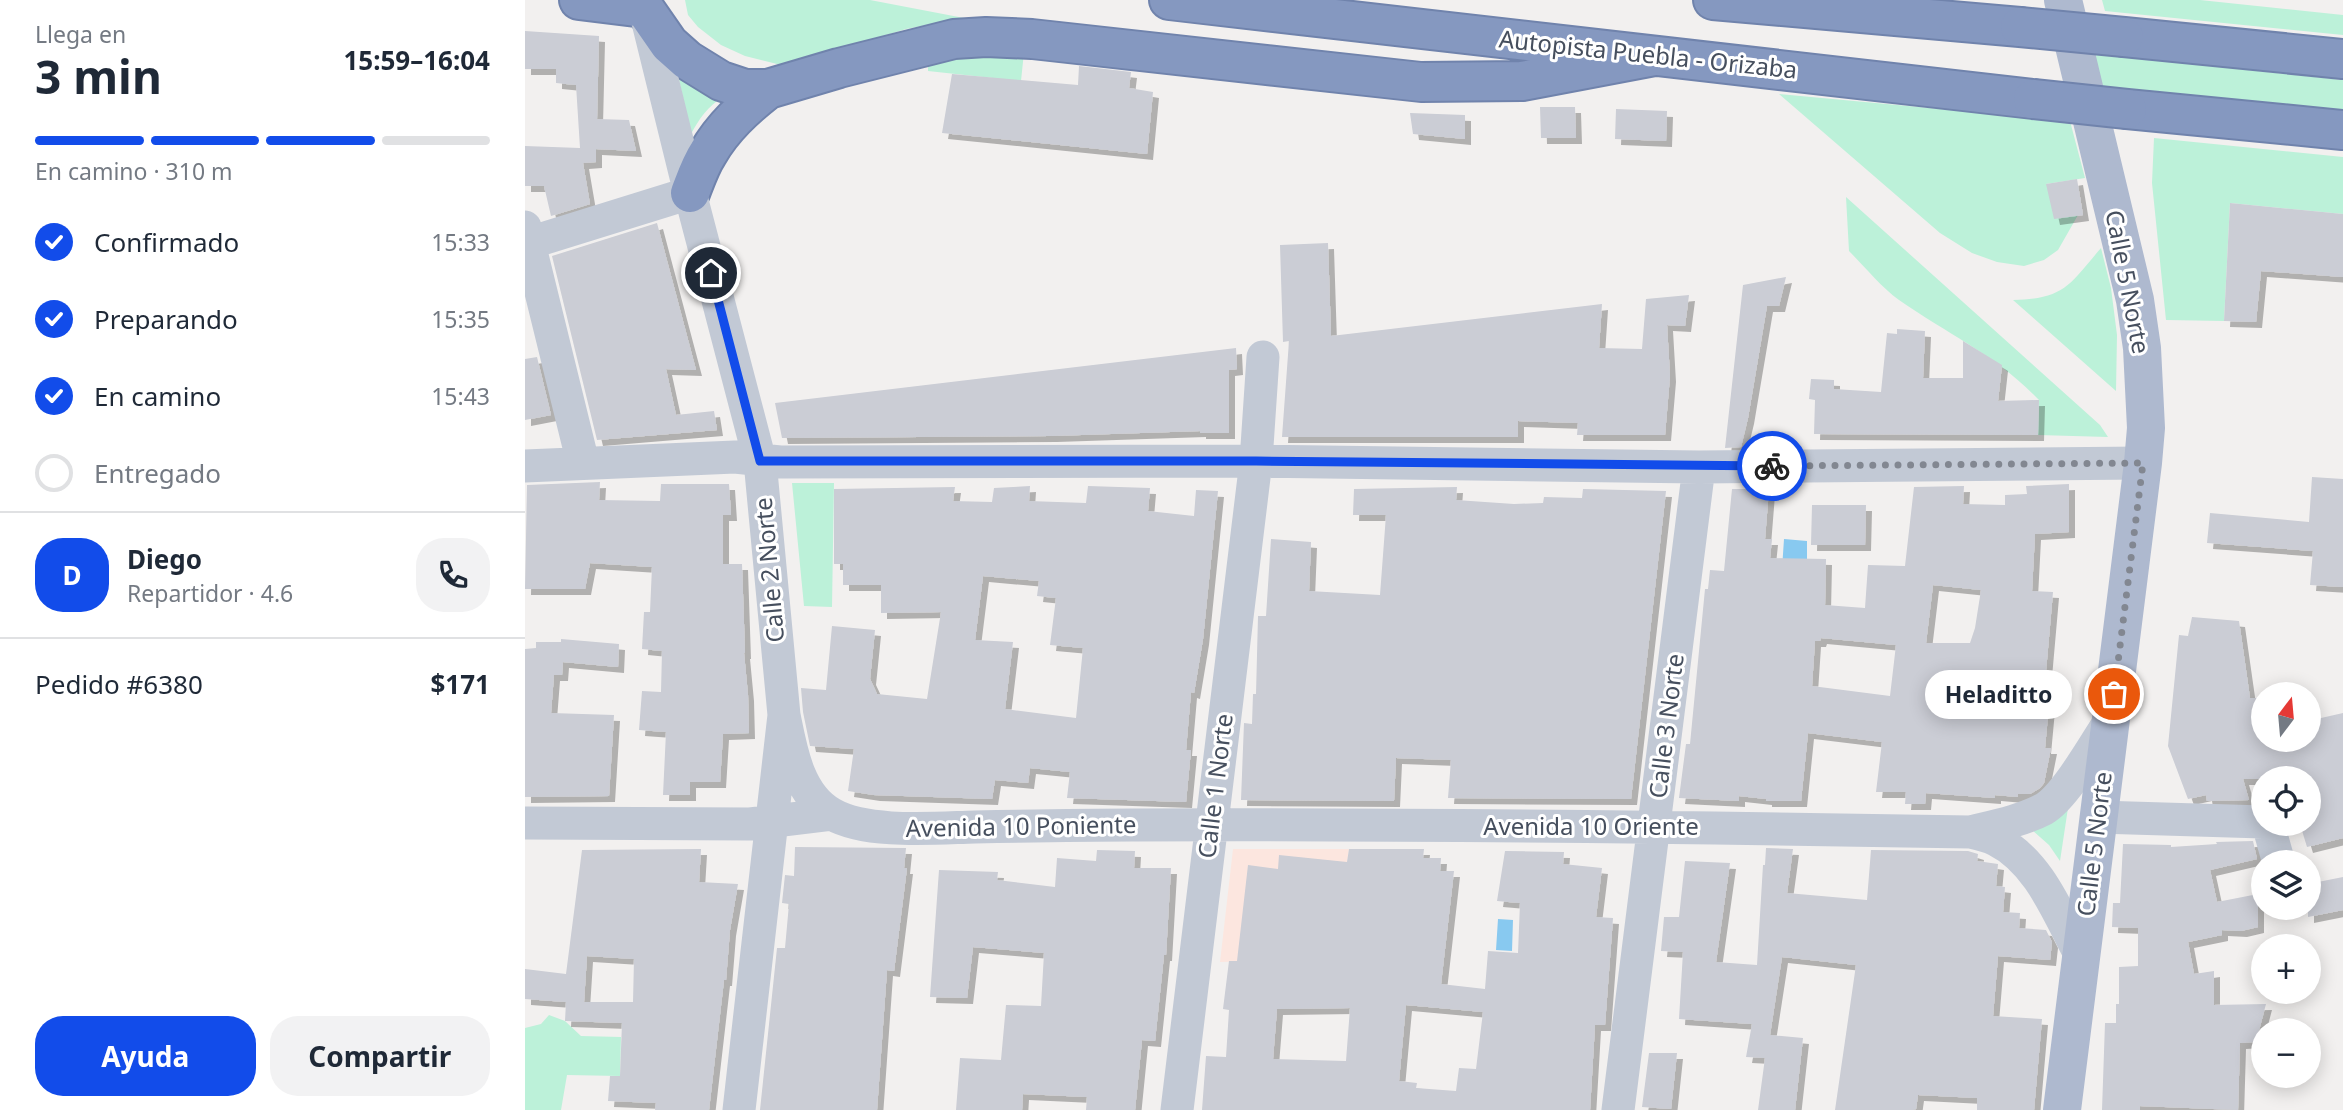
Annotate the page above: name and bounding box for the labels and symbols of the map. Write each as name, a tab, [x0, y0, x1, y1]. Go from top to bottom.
street label: Autopista Puebla - Orizaba	[1498, 21, 1799, 86]
street label: Calle 5 Norte	[2098, 207, 2159, 356]
pin	[681, 243, 741, 303]
courier	[1737, 431, 1807, 501]
street label: Calle 2 Norte	[746, 496, 791, 644]
street label: Calle 3 Norte	[1640, 652, 1691, 800]
pin	[2084, 664, 2144, 724]
callout: Heladitto	[1925, 670, 2072, 718]
north arrow	[2251, 682, 2321, 752]
street label: Calle 1 Norte	[1189, 712, 1240, 860]
street label: Calle 5 Norte	[2068, 770, 2119, 918]
street label: Avenida 10 Poniente	[905, 807, 1137, 844]
street label: Avenida 10 Oriente	[1483, 809, 1699, 842]

